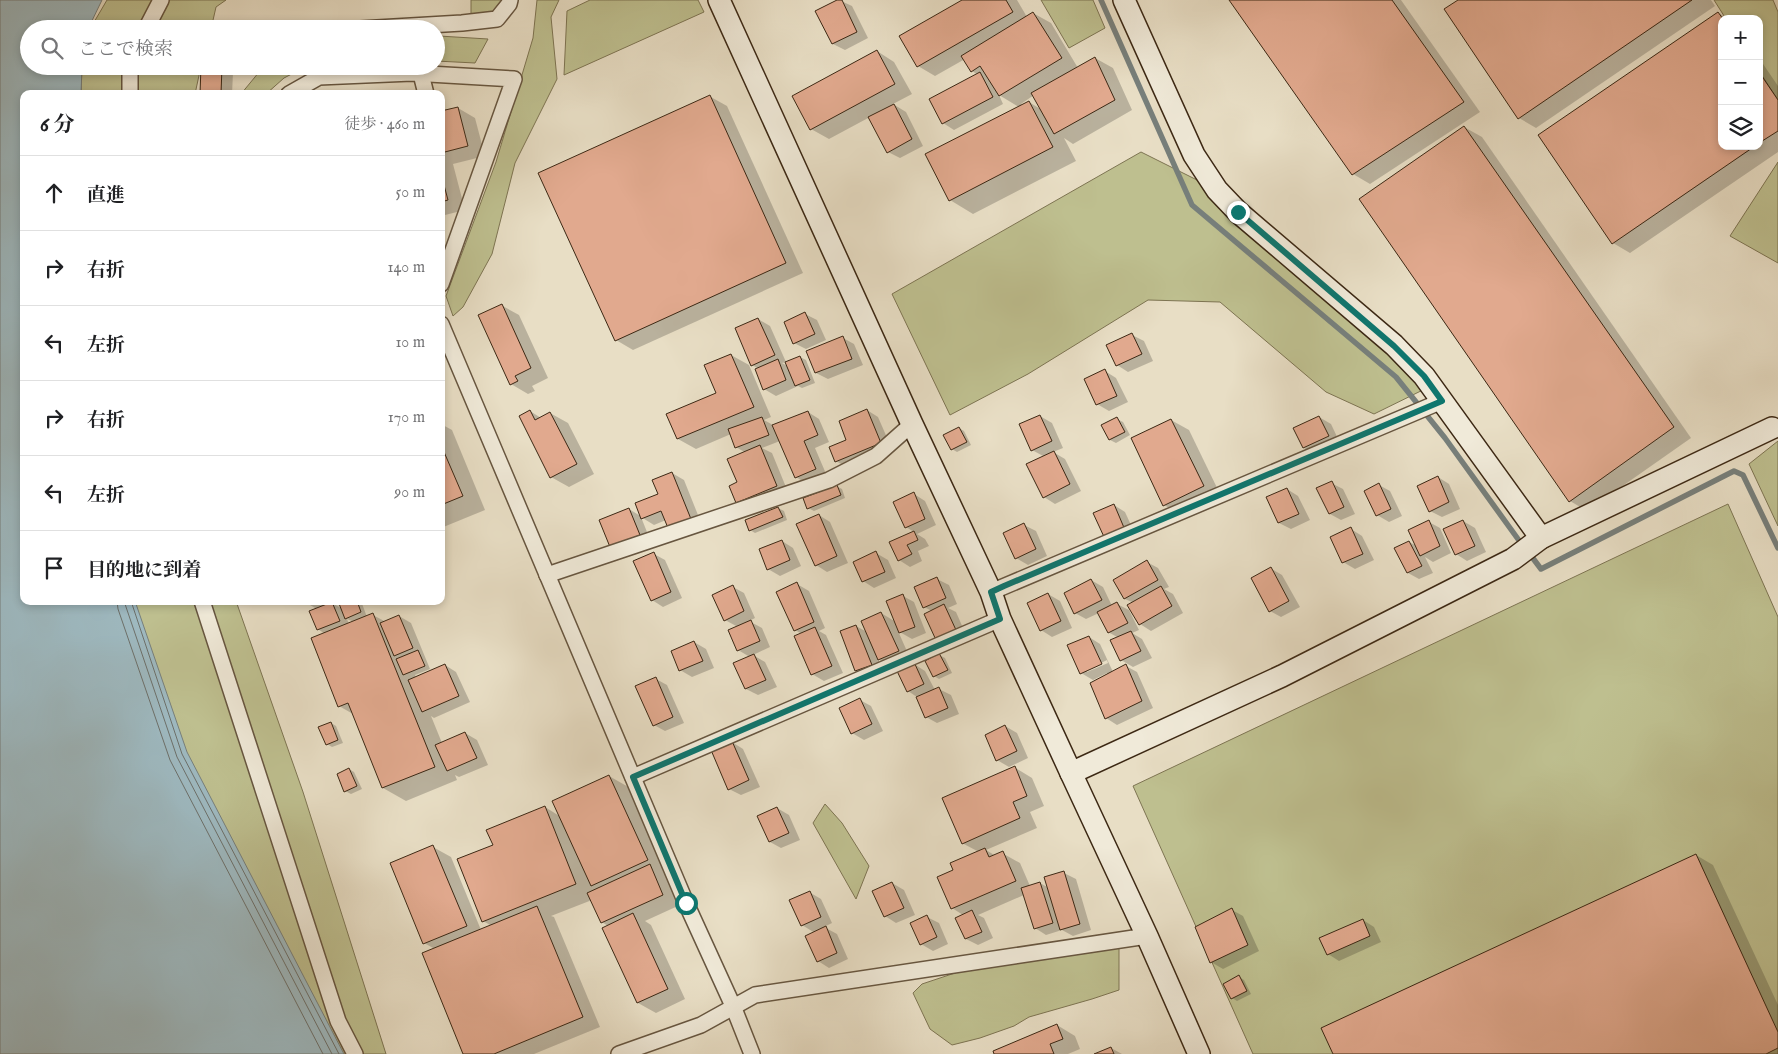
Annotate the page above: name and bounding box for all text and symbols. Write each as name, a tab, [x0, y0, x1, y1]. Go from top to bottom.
map controls	[1718, 15, 1763, 150]
button: +	[1718, 15, 1763, 60]
search box	[20, 20, 445, 75]
icon: search	[38, 34, 66, 62]
text: ここで検索	[78, 38, 173, 62]
button: −	[1718, 60, 1763, 105]
button: layers	[1718, 105, 1763, 150]
text: 6 分	[40, 112, 74, 139]
text: 徒歩 · 460 m	[344, 115, 425, 135]
icon: ahead	[40, 179, 68, 207]
text: 50 m	[396, 183, 425, 203]
text: 直進	[87, 184, 125, 208]
route end	[1227, 201, 1250, 224]
icon: right	[40, 254, 68, 282]
text: 140 m	[387, 258, 425, 278]
text: 右折	[87, 259, 125, 283]
icon: left	[40, 329, 68, 357]
text: 10 m	[395, 333, 425, 353]
text: 左折	[87, 334, 125, 358]
icon: right	[40, 404, 68, 432]
text: 170 m	[388, 408, 425, 428]
text: 右折	[87, 409, 125, 433]
icon: left	[40, 479, 68, 507]
text: 90 m	[394, 483, 425, 503]
text: 左折	[87, 484, 125, 508]
icon: arrive	[40, 554, 68, 582]
text: 目的地に到着	[87, 559, 201, 583]
route start	[675, 892, 698, 915]

